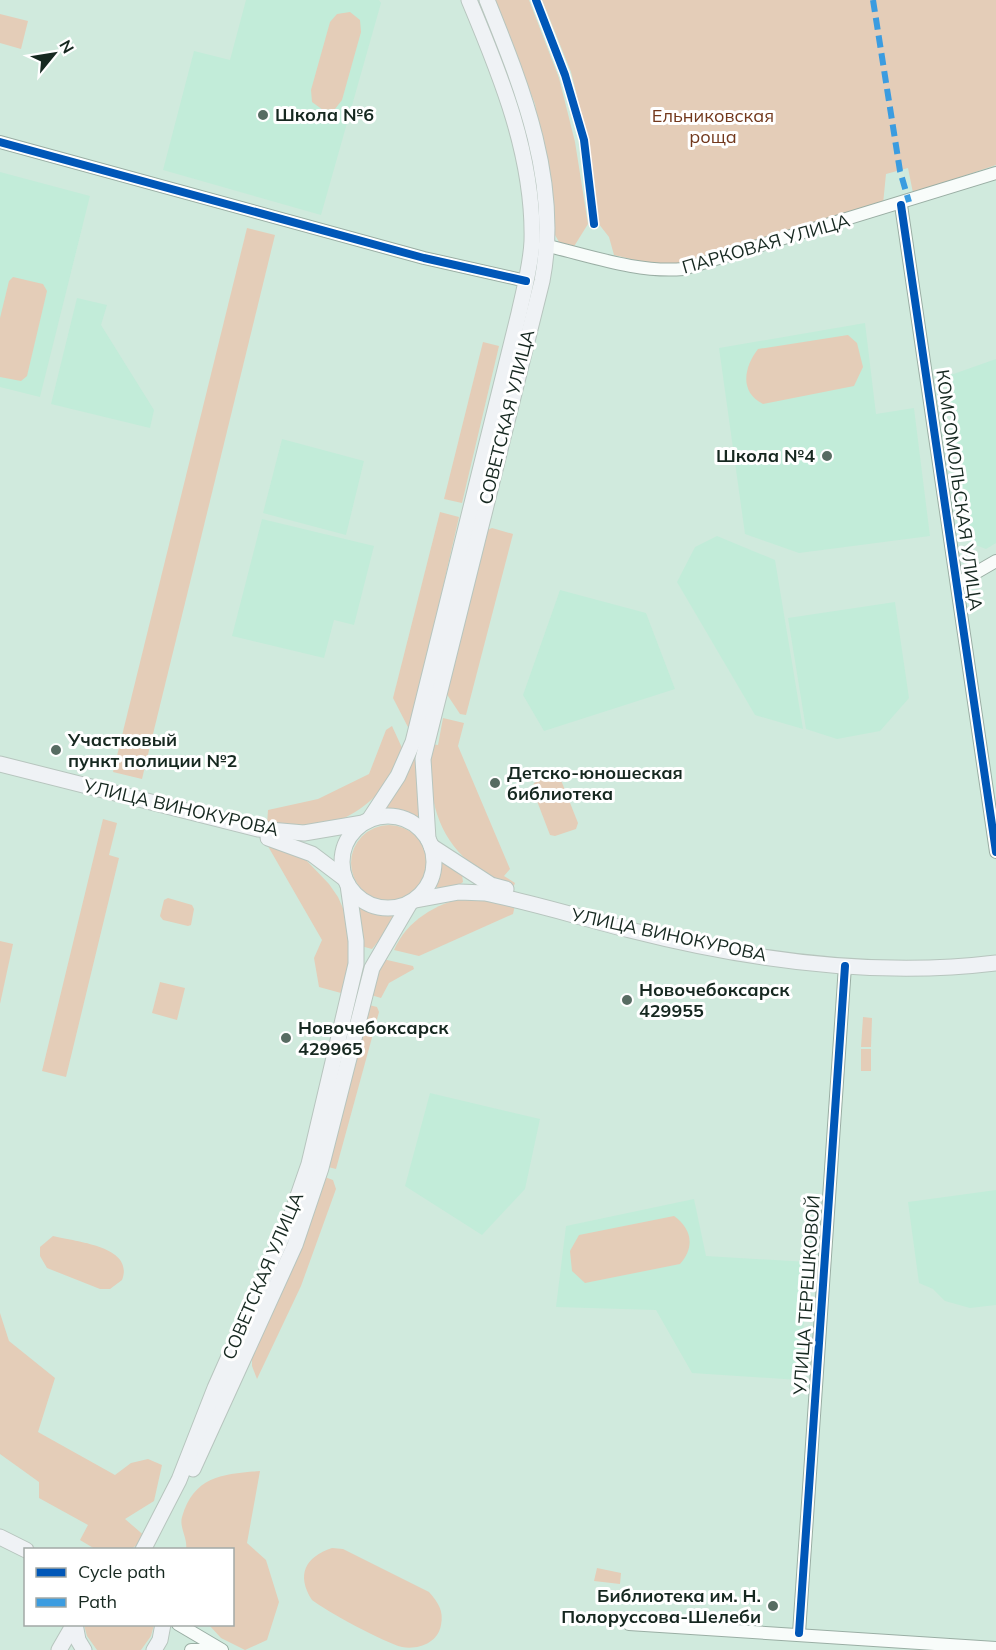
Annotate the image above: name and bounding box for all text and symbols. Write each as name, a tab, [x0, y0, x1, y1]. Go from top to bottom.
north arrow	[24, 24, 84, 84]
text: N	[55, 36, 79, 57]
place label: Школа №6	[275, 103, 374, 126]
park label: Ельниковская роща	[652, 104, 774, 148]
marker: Школа №6	[256, 108, 270, 122]
street label: ПАРКОВАЯ УЛИЦА	[679, 209, 852, 278]
street label: СОВЕТСКАЯ УЛИЦА	[474, 327, 539, 507]
street label: КОМСОМОЛЬСКАЯ УЛИЦА	[931, 368, 988, 612]
place label: Школа №4	[716, 444, 815, 467]
marker: Школа №4	[820, 449, 834, 463]
place label: Участковый пункт полиции №2	[67, 728, 237, 772]
marker: Участковый пункт полиции №2	[49, 743, 63, 757]
place label: Детско-юношеская библиотека	[507, 761, 683, 805]
street label: УЛИЦА ВИНОКУРОВА	[80, 774, 281, 841]
marker: Детско-юношеская библиотека	[488, 776, 502, 790]
street label: УЛИЦА ВИНОКУРОВА	[568, 902, 769, 966]
place label: Новочебоксарск 429955	[639, 978, 790, 1022]
marker: Новочебоксарск 429955	[620, 993, 634, 1007]
place label: Новочебоксарск 429965	[298, 1016, 449, 1060]
marker: Новочебоксарск 429965	[279, 1031, 293, 1045]
street label: СОВЕТСКАЯ УЛИЦА	[217, 1189, 308, 1363]
street label: УЛИЦА ТЕРЕШКОВОЙ	[788, 1194, 825, 1396]
legend	[24, 1548, 234, 1626]
text: Cycle path	[78, 1560, 165, 1583]
place label: Библиотека им. Н. Полоруссова-Шелеби	[561, 1584, 761, 1628]
text: Path	[78, 1590, 117, 1613]
marker: Библиотека им. Н. Полоруссова-Шелеби	[766, 1599, 780, 1613]

